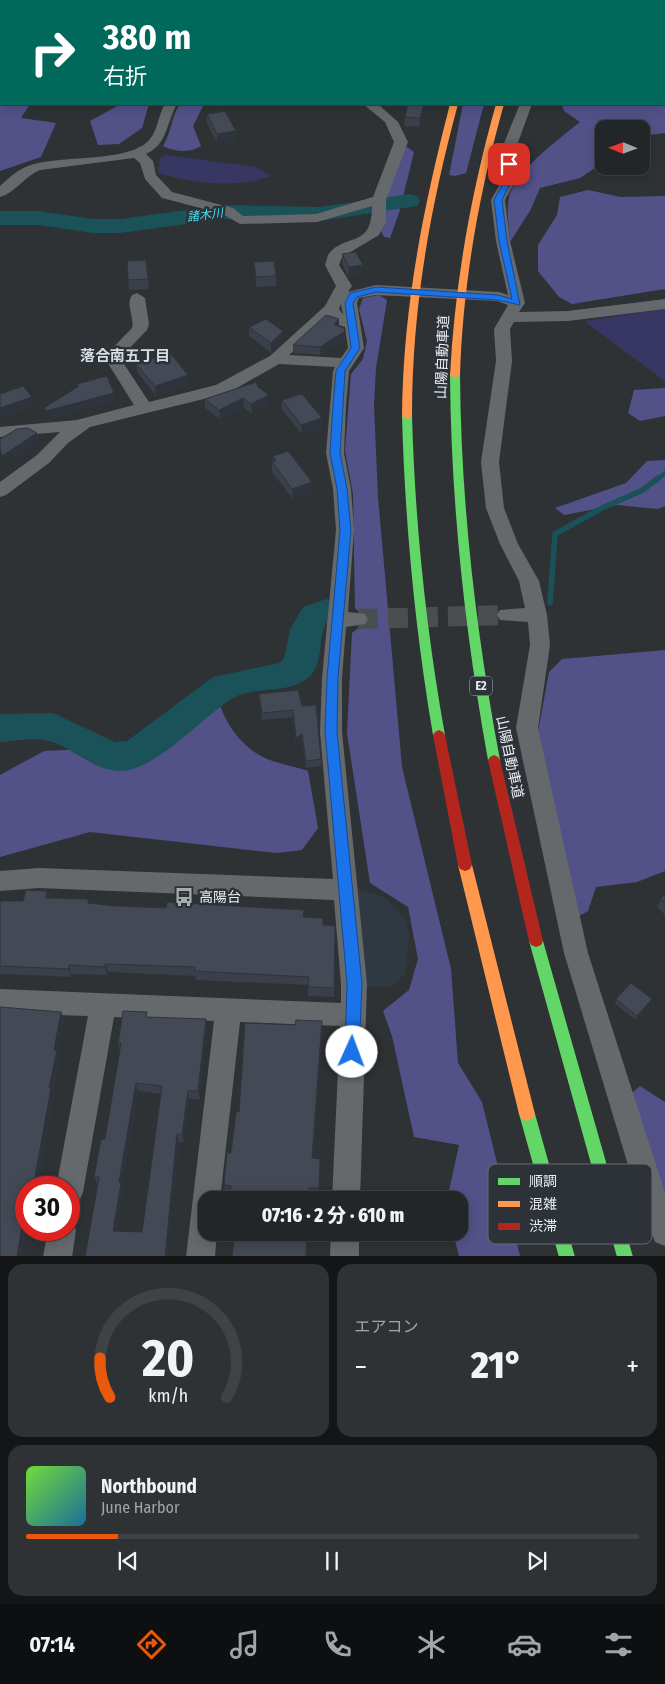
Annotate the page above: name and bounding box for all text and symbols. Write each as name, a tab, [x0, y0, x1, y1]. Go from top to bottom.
text: 380 m	[103, 16, 191, 58]
icon: right	[20, 20, 85, 85]
text: 右折	[103, 63, 147, 90]
north arrow	[595, 120, 650, 175]
map controls	[595, 120, 650, 175]
pin	[488, 143, 530, 185]
icon: arrive	[495, 150, 523, 178]
water label: 諸木川	[186, 206, 226, 224]
street label: 山陽自動車道	[433, 315, 452, 399]
district label: 落合南五丁目	[80, 347, 170, 365]
road number: E2	[470, 676, 492, 696]
street label: 山陽自動車道	[492, 714, 527, 800]
bus stop icon: 高陽台	[173, 886, 195, 908]
place label: 高陽台	[199, 889, 241, 906]
position arrow	[325, 1025, 377, 1077]
legend	[488, 1164, 652, 1244]
text: 順調	[529, 1173, 557, 1190]
speed limit sign: 30	[15, 1176, 80, 1241]
text: 混雑	[529, 1196, 557, 1213]
text: 07:16 · 2 分 · 610 m	[262, 1204, 404, 1227]
text: 渋滞	[529, 1218, 557, 1235]
text: エアコン	[355, 1317, 419, 1336]
text: 20	[141, 1327, 194, 1390]
text: 21°	[471, 1342, 522, 1388]
text: −	[355, 1350, 367, 1383]
text: +	[626, 1350, 639, 1383]
text: km/h	[148, 1385, 188, 1407]
text: Northbound	[101, 1475, 197, 1498]
text: June Harbor	[101, 1498, 179, 1517]
icon: previous	[114, 1547, 142, 1575]
icon: pause	[318, 1547, 346, 1575]
icon: next	[523, 1547, 551, 1575]
icon: directions	[134, 1627, 169, 1662]
icon: music	[227, 1627, 262, 1662]
icon: phone	[320, 1627, 355, 1662]
icon: climate	[414, 1627, 449, 1662]
icon: car	[507, 1627, 542, 1662]
icon: filters	[601, 1627, 636, 1662]
text: 07:14	[29, 1631, 75, 1658]

